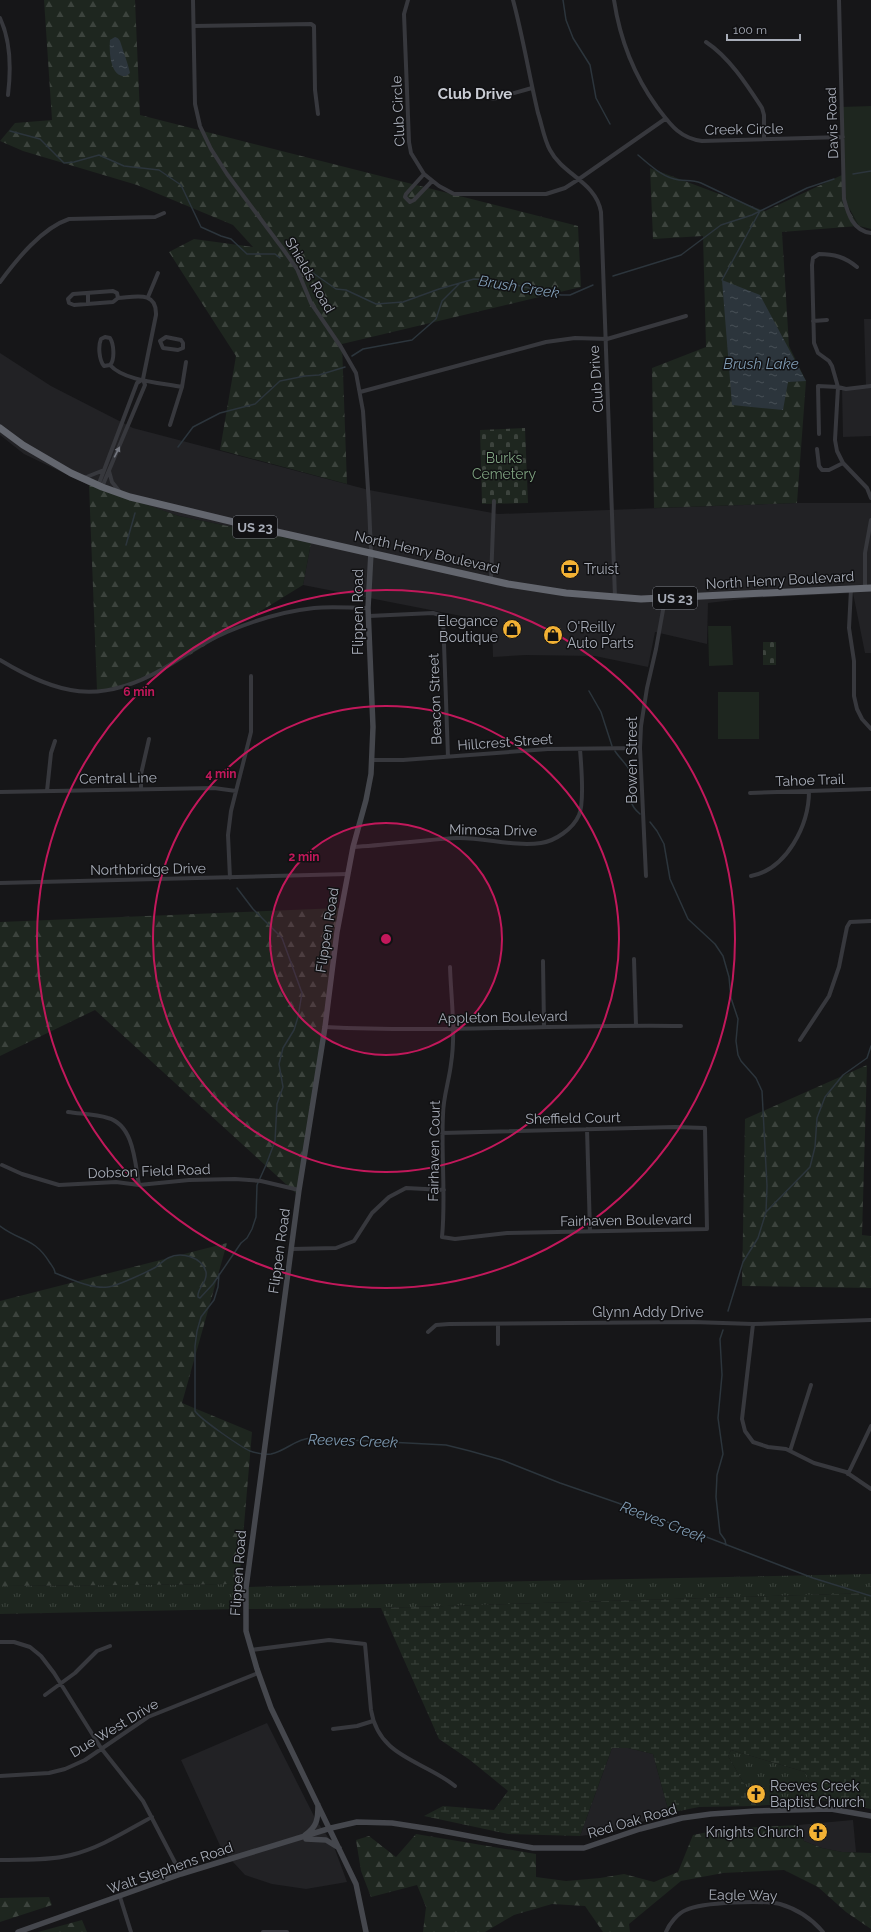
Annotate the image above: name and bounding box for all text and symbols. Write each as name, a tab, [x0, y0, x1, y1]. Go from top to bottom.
scale bar	[727, 16, 800, 42]
text: 100 m	[733, 23, 767, 37]
street label: Club Circle	[388, 75, 408, 147]
district label: Club Drive	[438, 85, 512, 103]
street label: Davis Road	[823, 87, 841, 159]
street label: Creek Circle	[704, 120, 784, 138]
street label: Shields Road	[282, 234, 338, 316]
water label: Brush Creek	[477, 272, 561, 302]
street label: Club Drive	[586, 345, 606, 413]
water label: Brush Lake	[723, 355, 799, 373]
one-way arrow	[114, 446, 121, 457]
park label: Burks Cemetery	[472, 450, 536, 482]
road number: US 23	[233, 516, 277, 538]
street label: North Henry Boulevard	[353, 527, 501, 577]
bank icon: Truist	[559, 558, 581, 580]
place label: Truist	[584, 561, 619, 577]
street label: North Henry Boulevard	[705, 568, 855, 592]
street label: Flippen Road	[350, 569, 366, 655]
road number: US 23	[653, 587, 697, 609]
place label: Elegance Boutique	[437, 613, 498, 645]
shop icon: Elegance Boutique	[501, 618, 523, 640]
place label: O'Reilly Auto Parts	[567, 619, 634, 651]
shop icon: O'Reilly Auto Parts	[542, 624, 564, 646]
street label: Beacon Street	[425, 653, 445, 745]
text: 6 min	[123, 685, 155, 699]
street label: Bowen Street	[624, 716, 640, 804]
street label: Hillcrest Street	[457, 731, 553, 753]
text: 4 min	[205, 767, 237, 781]
street label: Central Line	[79, 769, 157, 787]
street label: Tahoe Trail	[775, 771, 845, 789]
street label: Mimosa Drive	[449, 821, 537, 839]
text: 2 min	[288, 850, 320, 864]
street label: Northbridge Drive	[90, 860, 206, 878]
street label: Flippen Road	[312, 886, 342, 974]
centre of rings	[379, 932, 393, 946]
street label: Appleton Boulevard	[438, 1008, 568, 1026]
street label: Fairhaven Court	[425, 1100, 443, 1202]
street label: Sheffield Court	[525, 1109, 621, 1127]
street label: Dobson Field Road	[87, 1161, 211, 1181]
street label: Flippen Road	[265, 1207, 293, 1295]
street label: Fairhaven Boulevard	[560, 1211, 692, 1229]
street label: Glynn Addy Drive	[592, 1304, 704, 1320]
water label: Reeves Creek	[308, 1430, 398, 1452]
water label: Reeves Creek	[618, 1497, 708, 1547]
street label: Flippen Road	[227, 1530, 249, 1616]
street label: Due West Drive	[67, 1695, 161, 1761]
place label: Reeves Creek Baptist Church	[770, 1778, 865, 1810]
church icon: Reeves Creek Baptist Church	[745, 1783, 767, 1805]
street label: Red Oak Road	[586, 1801, 678, 1841]
church icon: Knights Church	[807, 1821, 829, 1843]
place label: Knights Church	[705, 1824, 804, 1840]
street label: Walt Stephens Road	[105, 1839, 235, 1897]
street label: Eagle Way	[708, 1886, 778, 1904]

